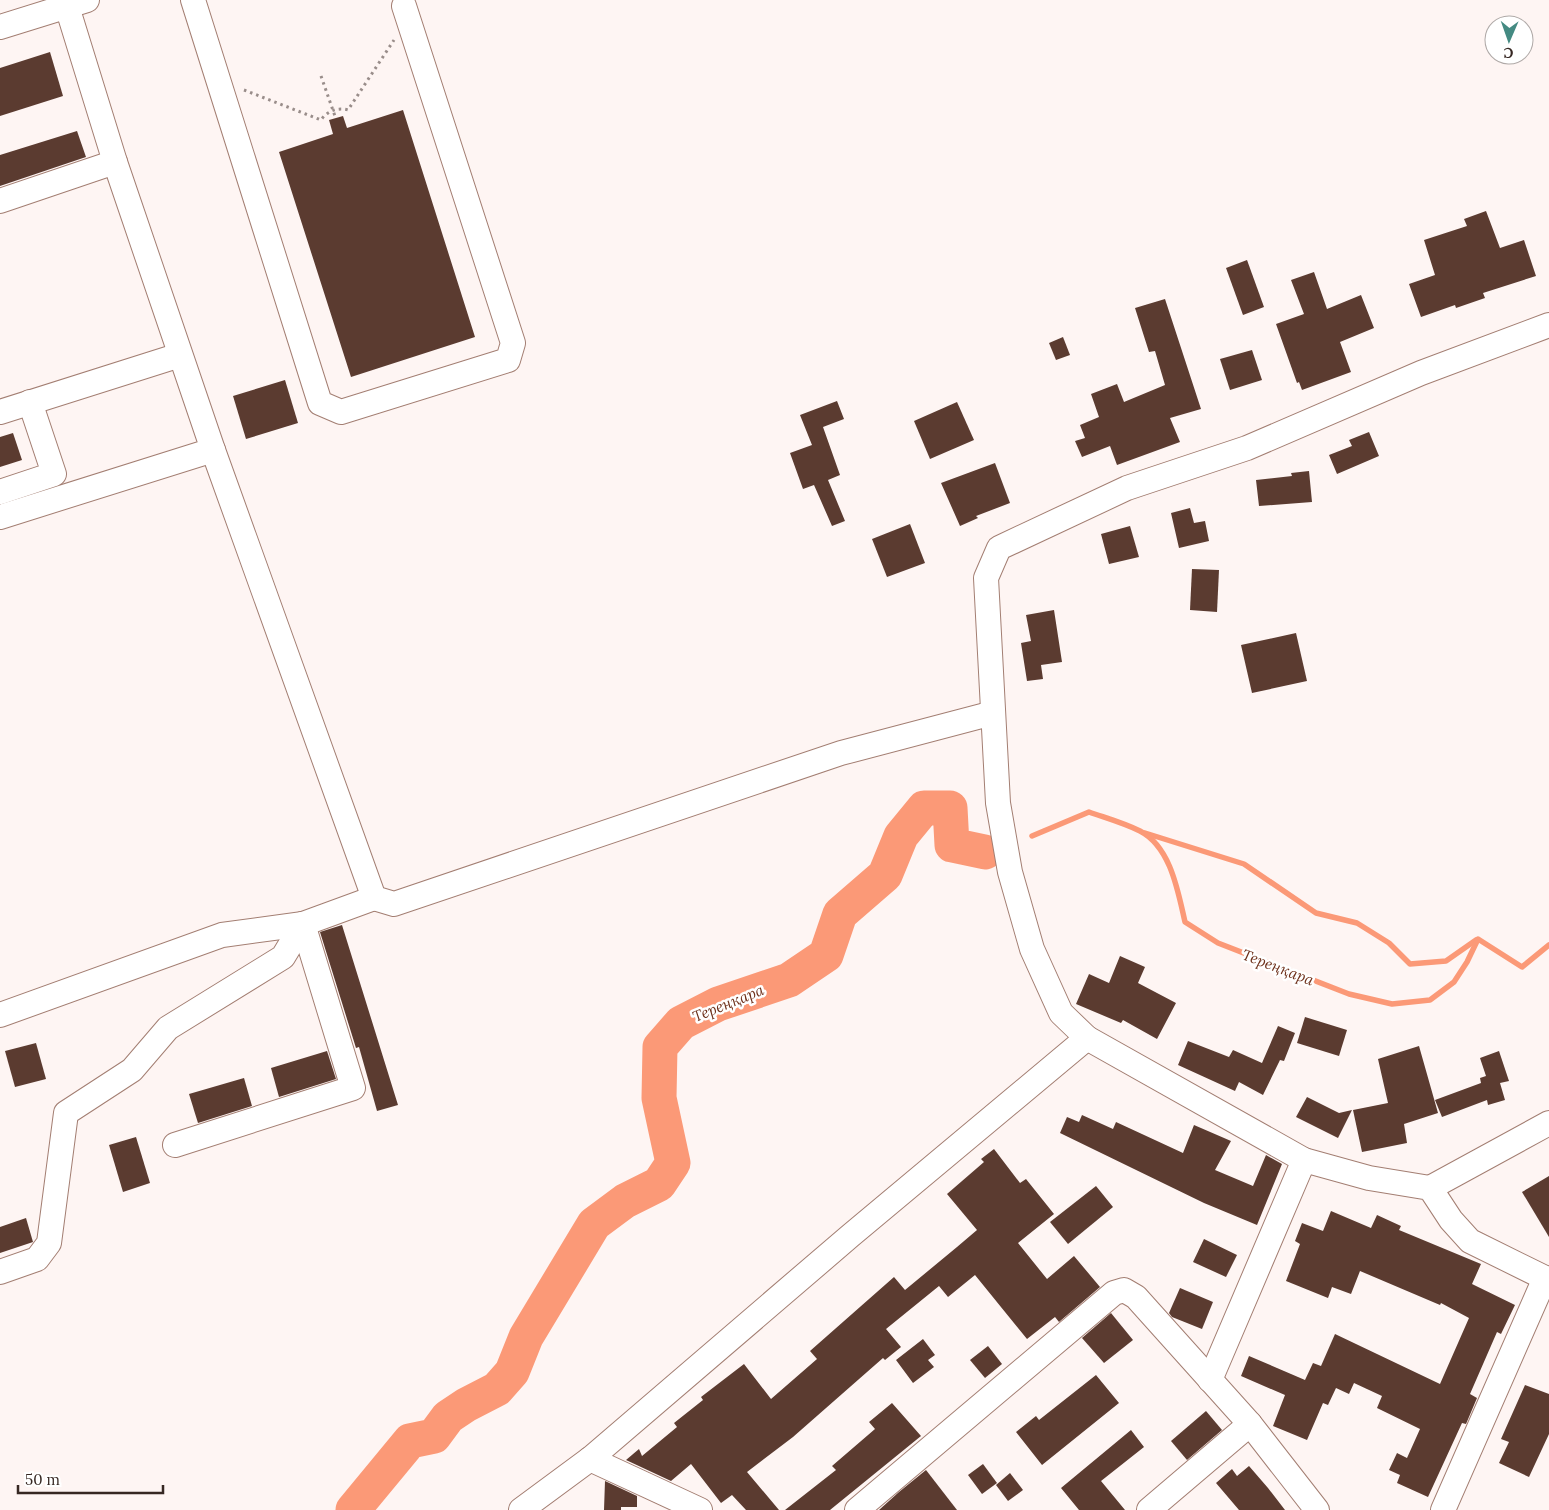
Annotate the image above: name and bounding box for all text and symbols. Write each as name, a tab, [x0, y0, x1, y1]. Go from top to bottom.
north arrow	[1484, 15, 1534, 65]
text: С	[1503, 44, 1514, 62]
water label: Тереңқара	[1240, 945, 1317, 990]
water label: Тереңқара	[690, 980, 767, 1026]
scale bar	[18, 1462, 162, 1494]
text: 50 m	[25, 1470, 60, 1489]

